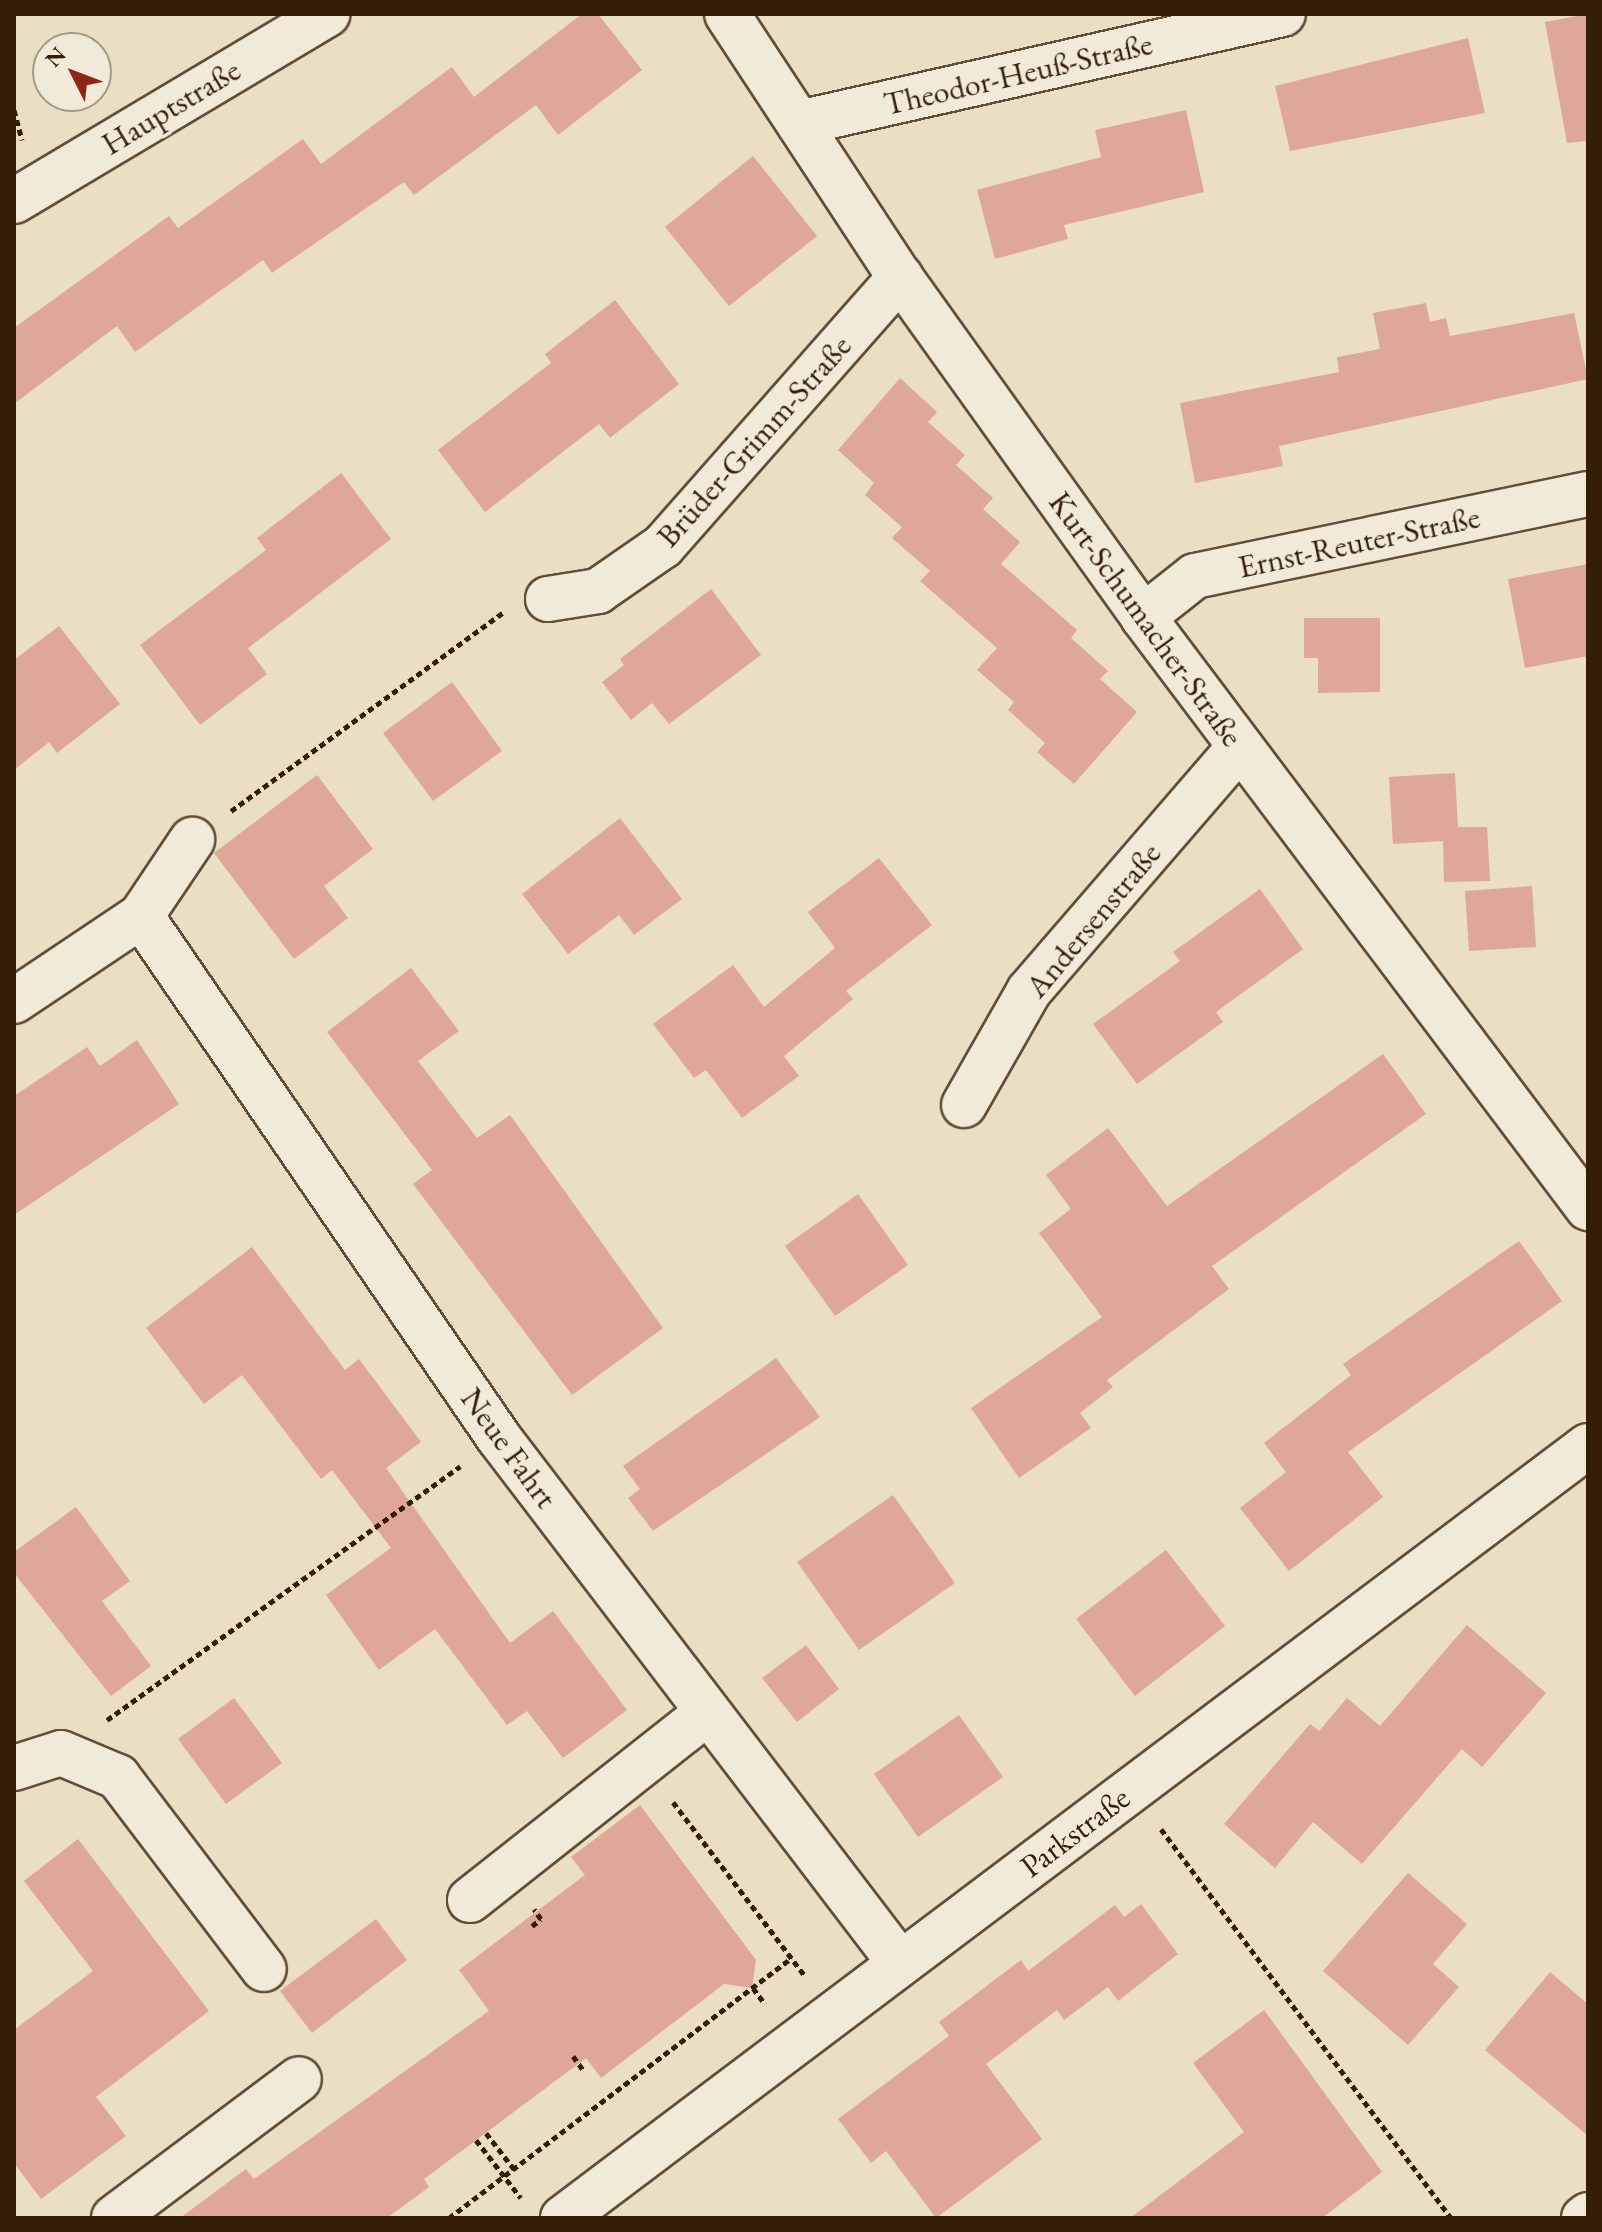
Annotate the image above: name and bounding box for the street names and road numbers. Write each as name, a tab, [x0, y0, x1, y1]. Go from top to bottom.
street label: Theodor-Heuß-Straße	[880, 24, 1156, 124]
street label: Hauptstraße	[95, 51, 247, 163]
street label: Brüder-Grimm-Straße	[649, 327, 859, 555]
street label: Kurt-Schumacher-Straße	[1041, 484, 1251, 754]
street label: Ernst-Reuter-Straße	[1235, 498, 1483, 586]
street label: Andersenstraße	[1017, 835, 1169, 1005]
street label: Neue Fahrt	[453, 1380, 565, 1516]
street label: Parkstraße	[1013, 1778, 1137, 1886]

